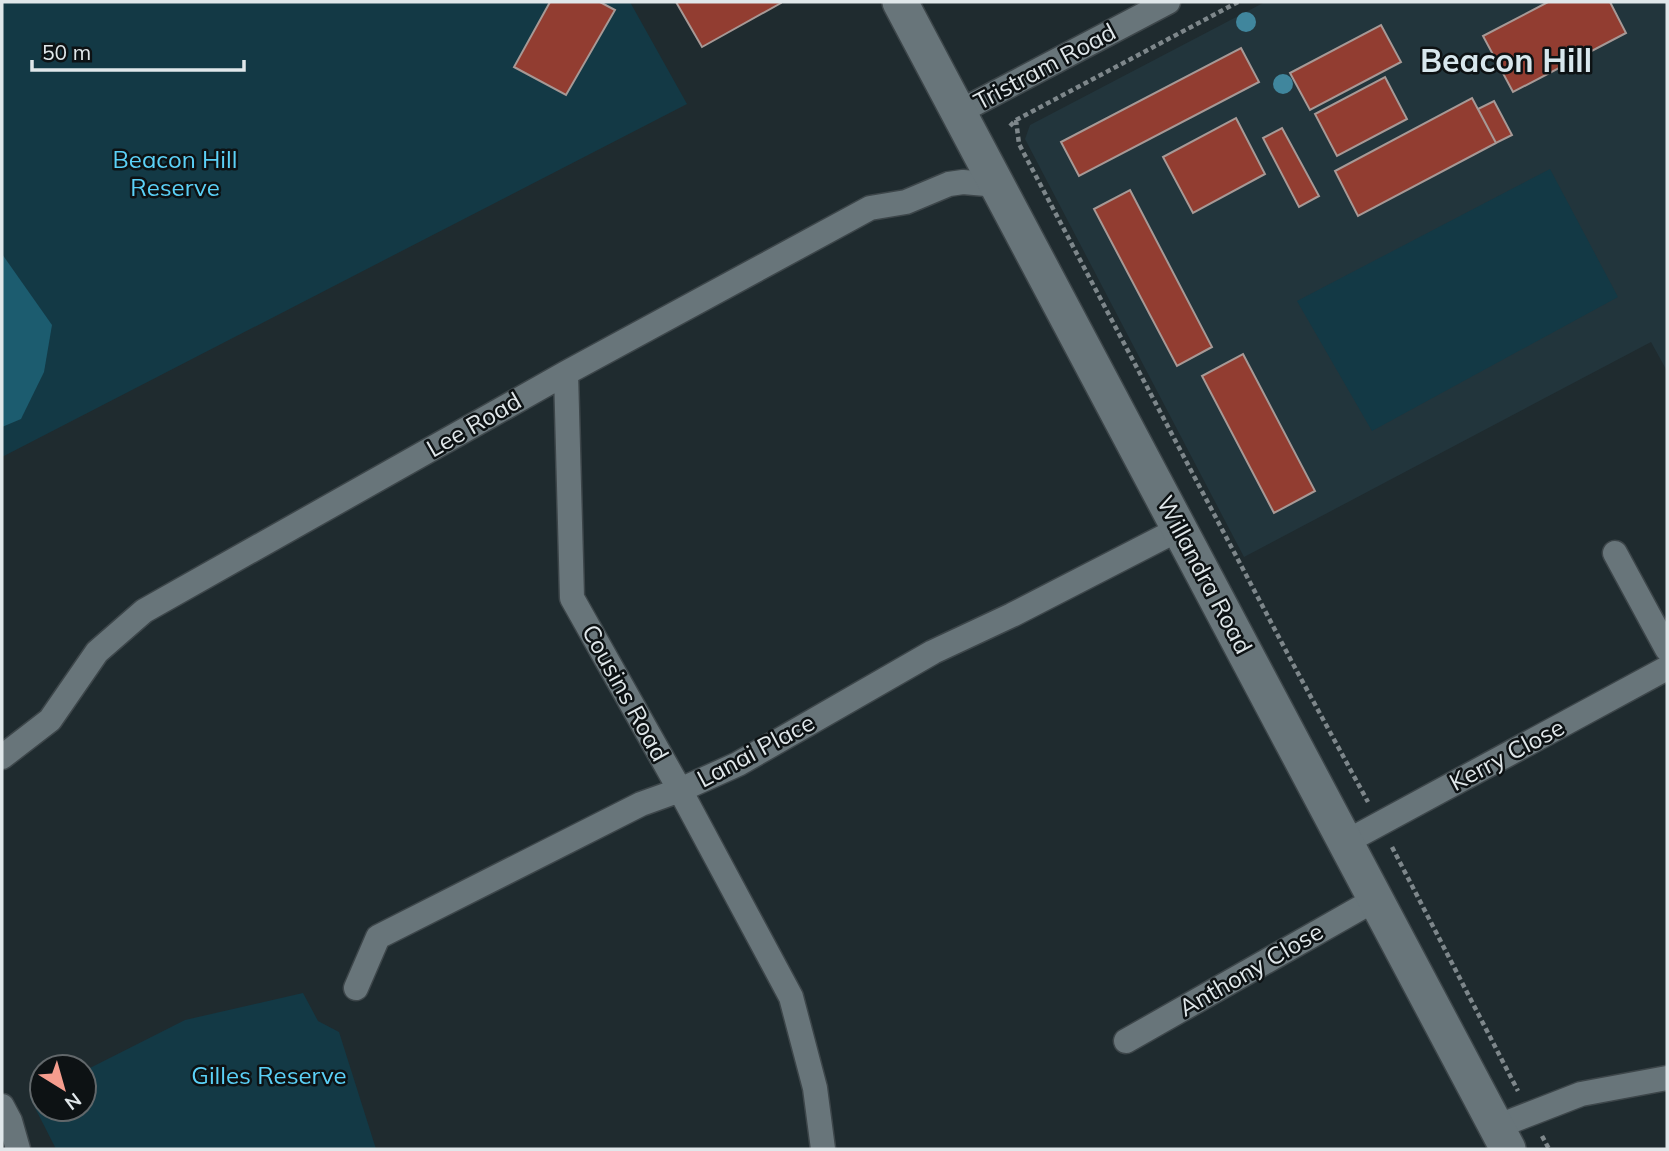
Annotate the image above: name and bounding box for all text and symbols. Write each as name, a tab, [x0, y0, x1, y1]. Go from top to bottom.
street label: Tristram Road	[968, 16, 1121, 116]
scale bar	[32, 28, 243, 72]
text: 50 m	[42, 39, 91, 65]
district label: Beacon Hill	[1420, 40, 1592, 80]
park label: Beacon Hill Reserve	[113, 144, 237, 202]
street label: Lee Road	[421, 385, 526, 463]
street label: Willandra Road	[1151, 490, 1259, 659]
street label: Cousins Road	[576, 619, 676, 766]
street label: Lanai Place	[692, 707, 819, 793]
street label: Kerry Close	[1444, 711, 1569, 797]
street label: Anthony Close	[1173, 916, 1328, 1023]
north arrow	[28, 1053, 98, 1123]
park label: Gilles Reserve	[191, 1060, 347, 1090]
text: N	[60, 1088, 86, 1115]

